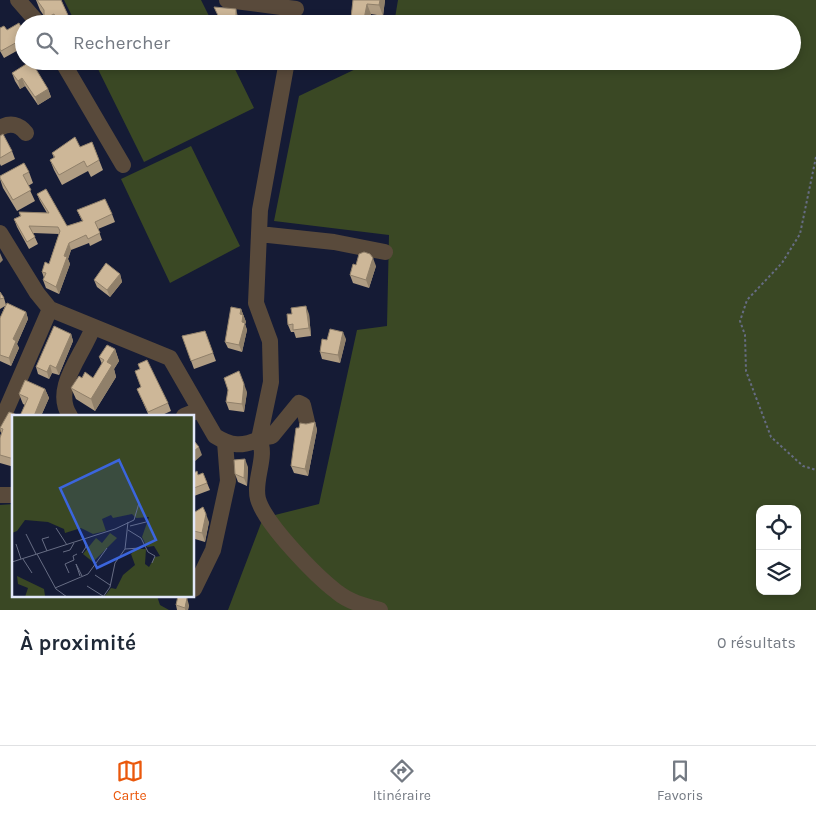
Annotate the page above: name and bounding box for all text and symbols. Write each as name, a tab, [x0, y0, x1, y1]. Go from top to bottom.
search box	[15, 15, 801, 70]
icon: search	[33, 29, 61, 57]
text: Rechercher	[73, 32, 170, 54]
inset map	[12, 415, 195, 598]
map controls	[756, 505, 801, 595]
button: locate	[756, 505, 801, 550]
button: layers	[756, 550, 801, 595]
text: À proximité	[20, 631, 136, 655]
text: 0 résultats	[717, 633, 796, 652]
tab: Carte	[113, 757, 147, 804]
tab: Itinéraire	[373, 757, 431, 804]
tab: Favoris	[657, 757, 703, 804]

